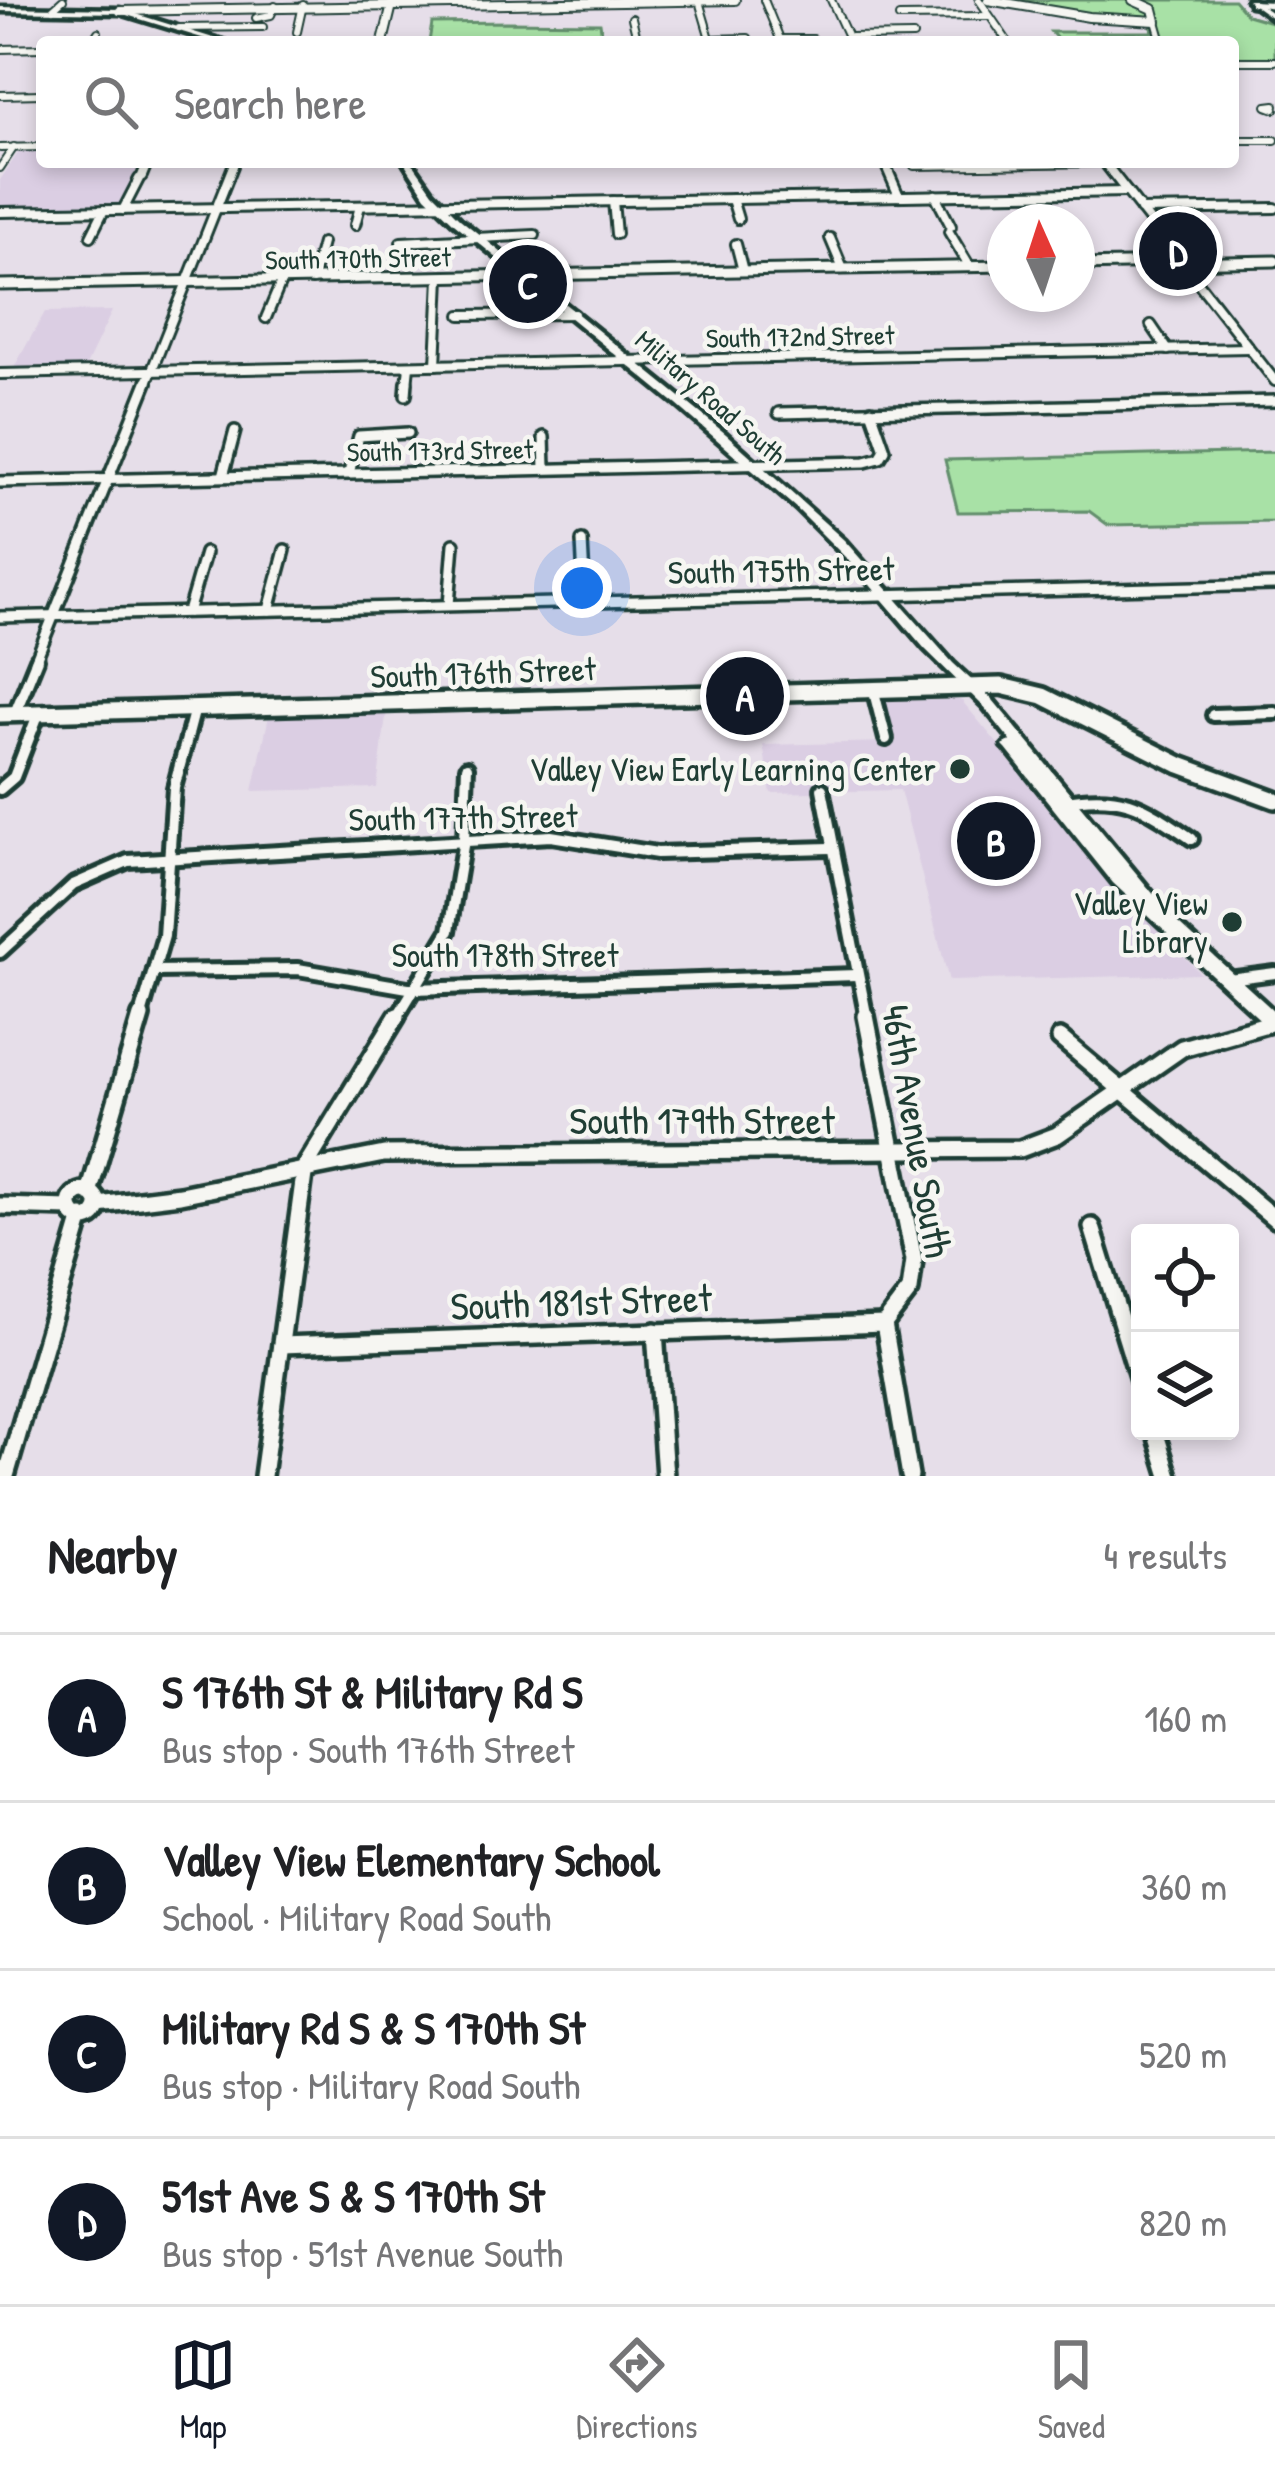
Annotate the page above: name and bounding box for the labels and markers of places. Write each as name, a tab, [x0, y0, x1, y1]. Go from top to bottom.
pin: D	[1139, 206, 1217, 296]
pin: C	[489, 239, 567, 329]
pin: A	[706, 651, 784, 741]
place label: Valley View Early Learning Center	[529, 747, 936, 792]
marker: Valley View Early Learning Center	[947, 756, 973, 782]
pin: B	[957, 796, 1035, 886]
place label: Valley View Library	[1073, 881, 1208, 964]
marker: Valley View Library	[1219, 909, 1245, 935]

